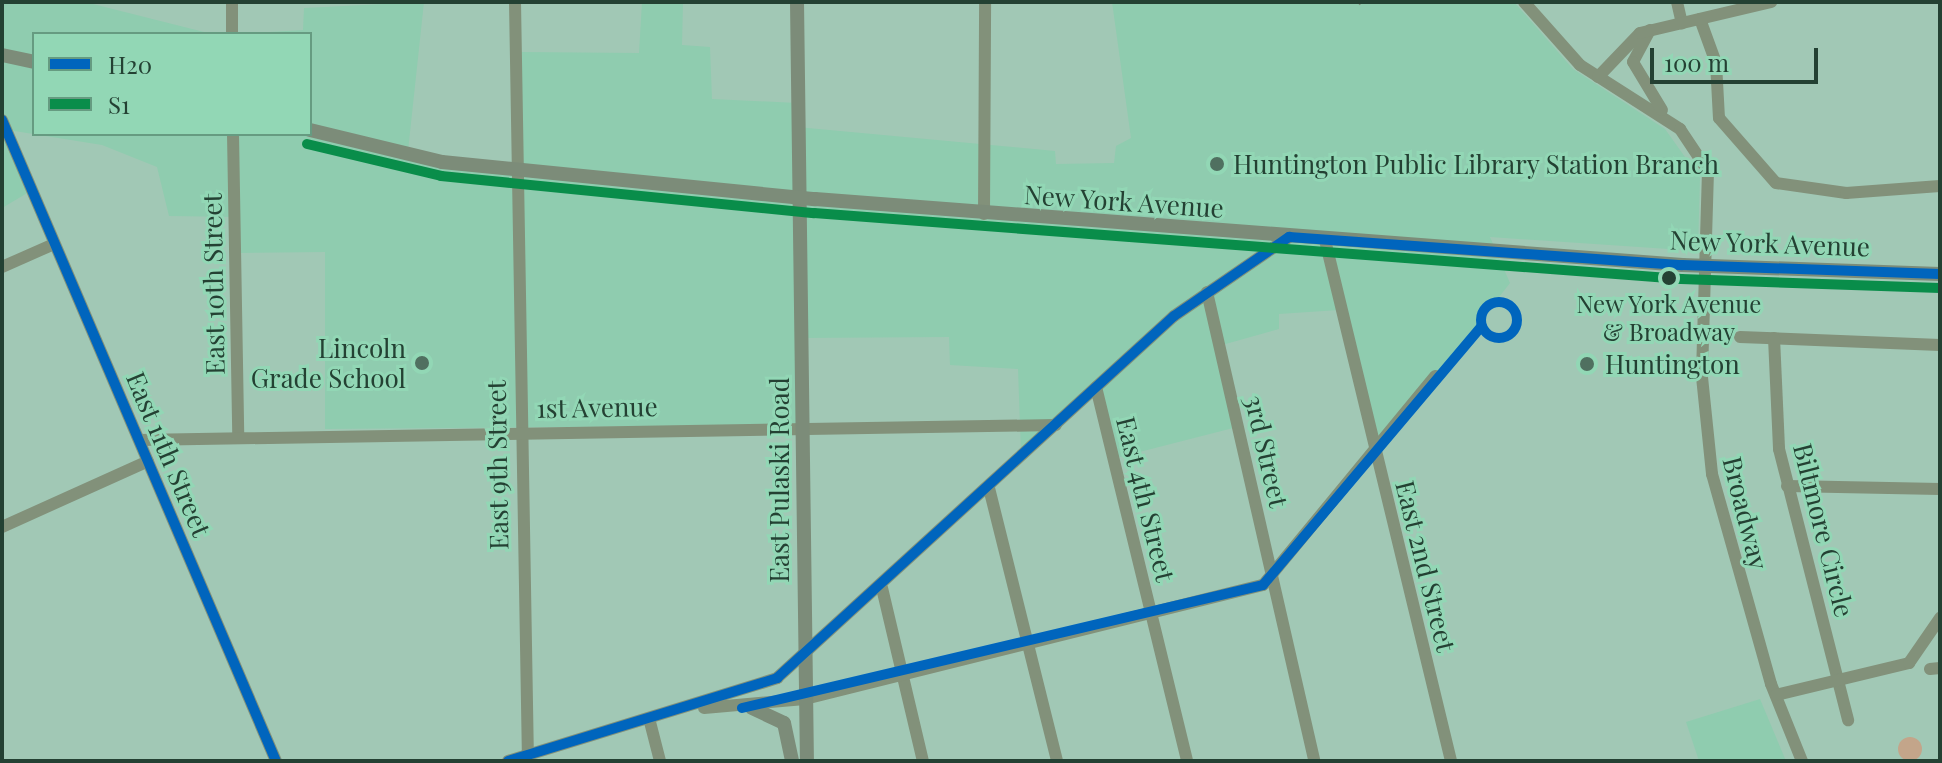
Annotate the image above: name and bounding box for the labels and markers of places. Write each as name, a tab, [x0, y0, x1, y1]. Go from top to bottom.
place label: Huntington Public Library Station Branch	[1233, 148, 1720, 180]
marker: Huntington Public Library Station Branch	[1208, 155, 1226, 173]
marker: New York Avenue & Broadway	[1661, 270, 1677, 286]
place label: New York Avenue & Broadway	[1575, 290, 1763, 346]
place label: Lincoln Grade School	[251, 332, 406, 394]
place label: Huntington	[1605, 348, 1740, 380]
marker: Huntington	[1576, 353, 1598, 375]
marker: Lincoln Grade School	[413, 354, 431, 372]

